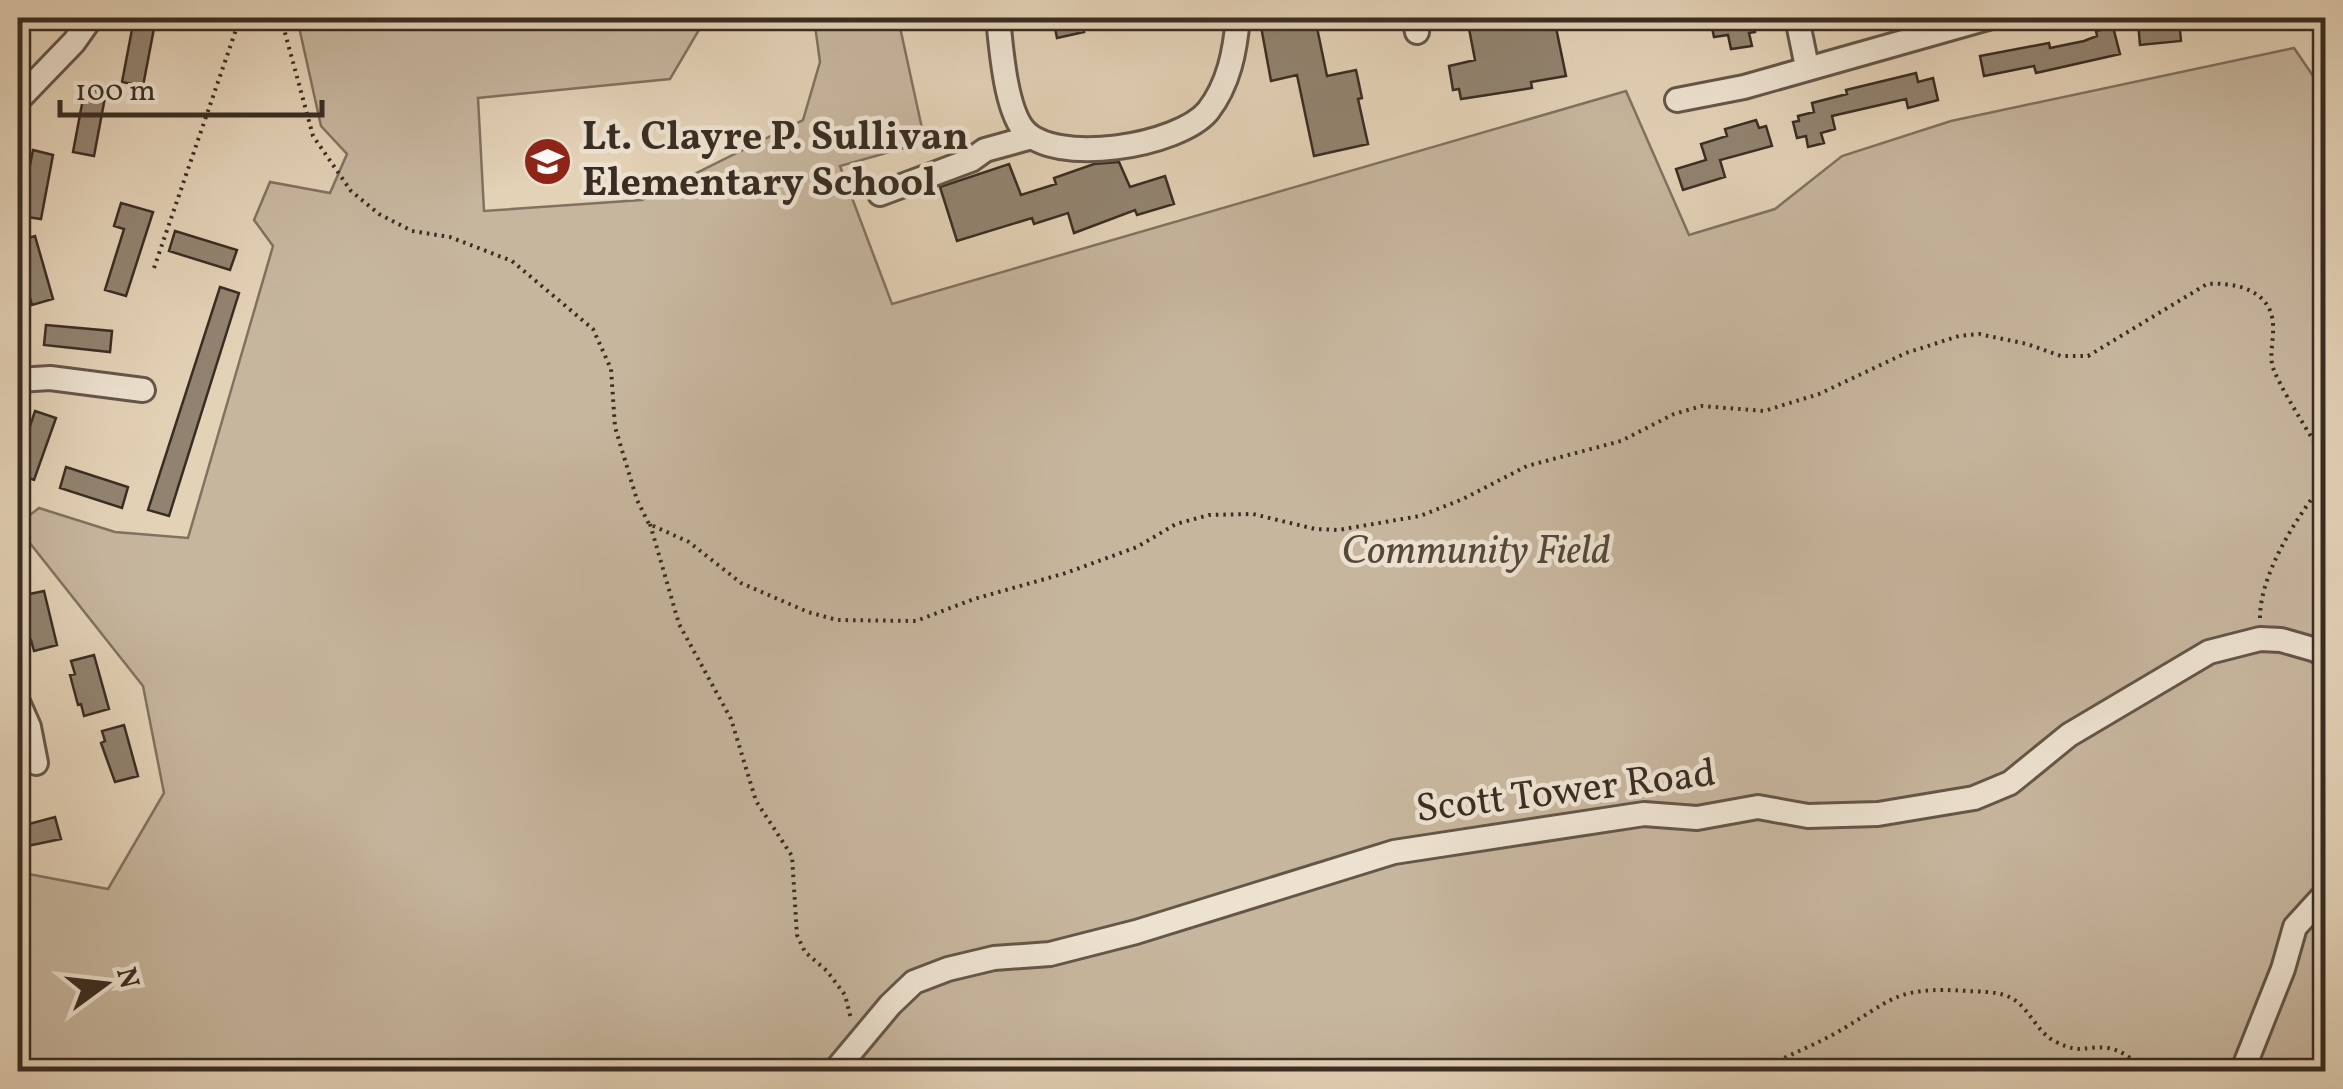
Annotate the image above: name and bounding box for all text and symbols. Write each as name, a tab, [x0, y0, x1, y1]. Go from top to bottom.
scale bar	[60, 55, 322, 117]
text: 100 m	[75, 71, 156, 113]
place label: Lt. Clayre P. Sullivan Elementary School	[582, 111, 969, 213]
school or university icon: Lt. Clayre P. Sullivan Elementary School	[521, 136, 573, 188]
park label: Community Field	[1342, 525, 1610, 581]
street label: Scott Tower Road	[1413, 747, 1719, 839]
north arrow	[55, 934, 155, 1034]
text: N	[105, 963, 148, 993]

